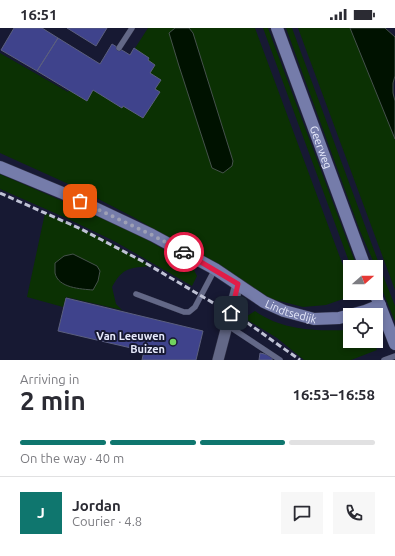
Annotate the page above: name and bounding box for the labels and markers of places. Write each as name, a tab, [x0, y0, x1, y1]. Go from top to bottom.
pin	[63, 184, 97, 218]
pin	[214, 296, 248, 330]
place label: Van Leeuwen Buizen	[96, 330, 165, 355]
marker: Van Leeuwen Buizen	[168, 337, 178, 347]

